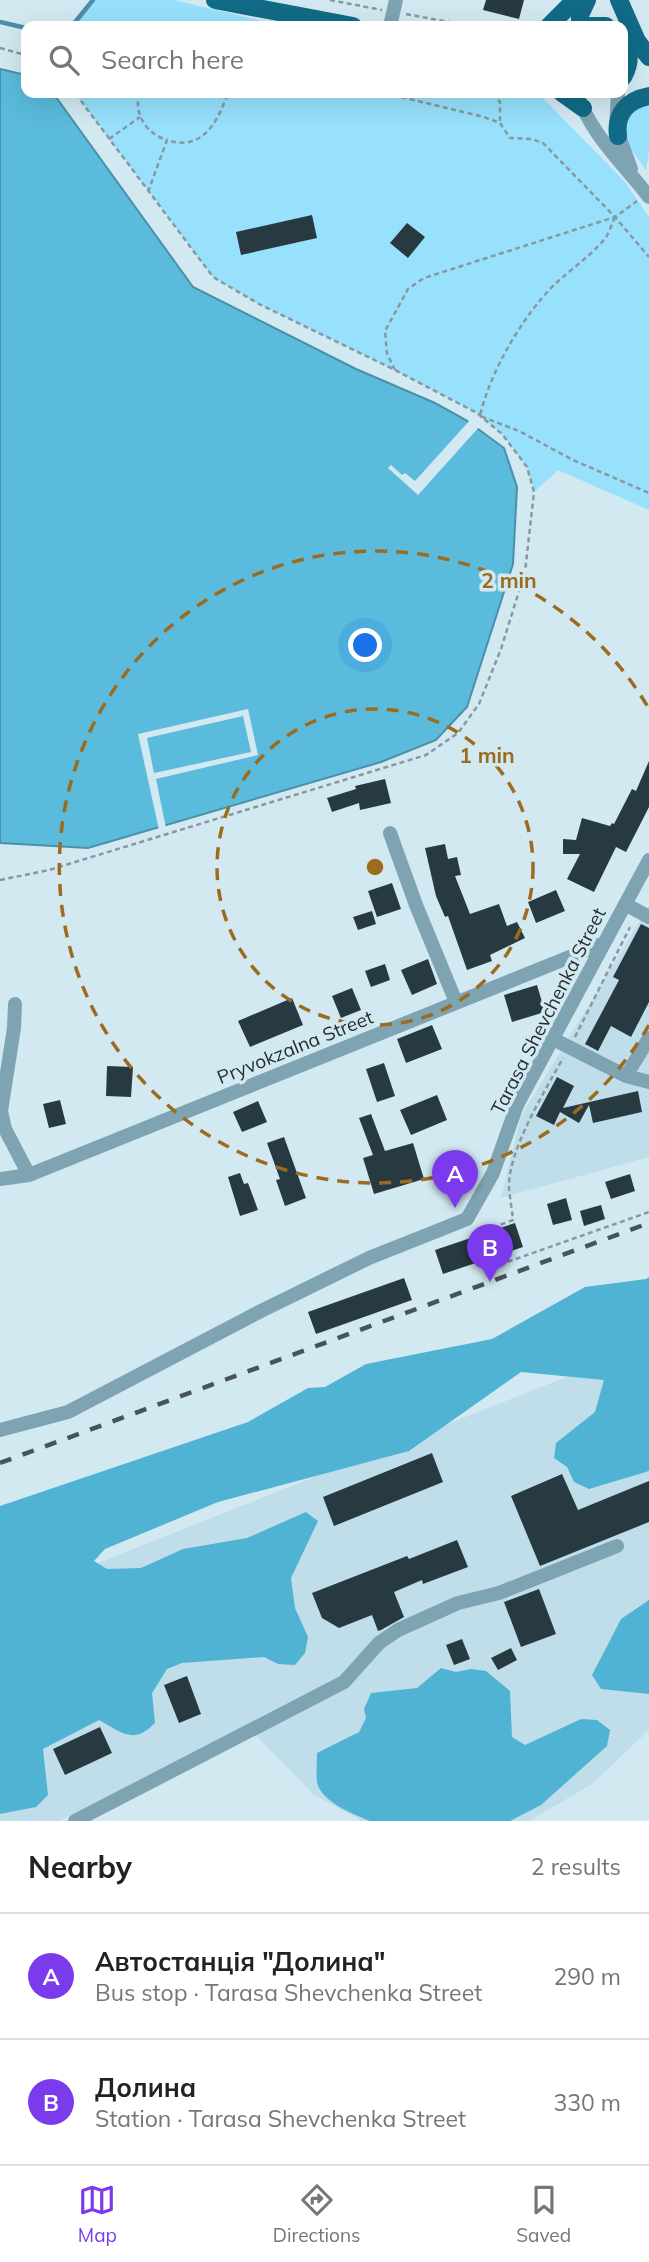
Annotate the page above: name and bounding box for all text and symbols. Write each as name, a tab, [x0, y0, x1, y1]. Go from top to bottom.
search box	[21, 21, 628, 98]
icon: search	[45, 41, 83, 79]
text: Search here	[101, 43, 244, 76]
text: 2 min	[481, 567, 537, 593]
your location	[348, 628, 382, 662]
text: 1 min	[459, 742, 515, 768]
centre of rings	[363, 855, 387, 879]
street label: Tarasa Shevchenka Street	[485, 903, 611, 1119]
street label: Pryvokzalna Street	[213, 1005, 377, 1089]
pin: A	[432, 1150, 478, 1208]
pin: B	[467, 1224, 513, 1282]
text: Nearby	[28, 1848, 132, 1886]
text: 2 results	[531, 1852, 621, 1881]
text: Автостанція "Долина"	[95, 1945, 385, 1978]
text: A	[42, 1962, 60, 1991]
text: 290 m	[553, 1962, 621, 1991]
text: Bus stop · Tarasa Shevchenka Street	[95, 1978, 482, 2007]
text: Долина	[95, 2071, 196, 2104]
text: B	[43, 2088, 59, 2117]
text: 330 m	[553, 2088, 621, 2117]
text: Station · Tarasa Shevchenka Street	[95, 2104, 466, 2133]
tab: Map	[78, 2181, 117, 2247]
tab: Directions	[273, 2181, 361, 2247]
tab: Saved	[516, 2181, 571, 2247]

